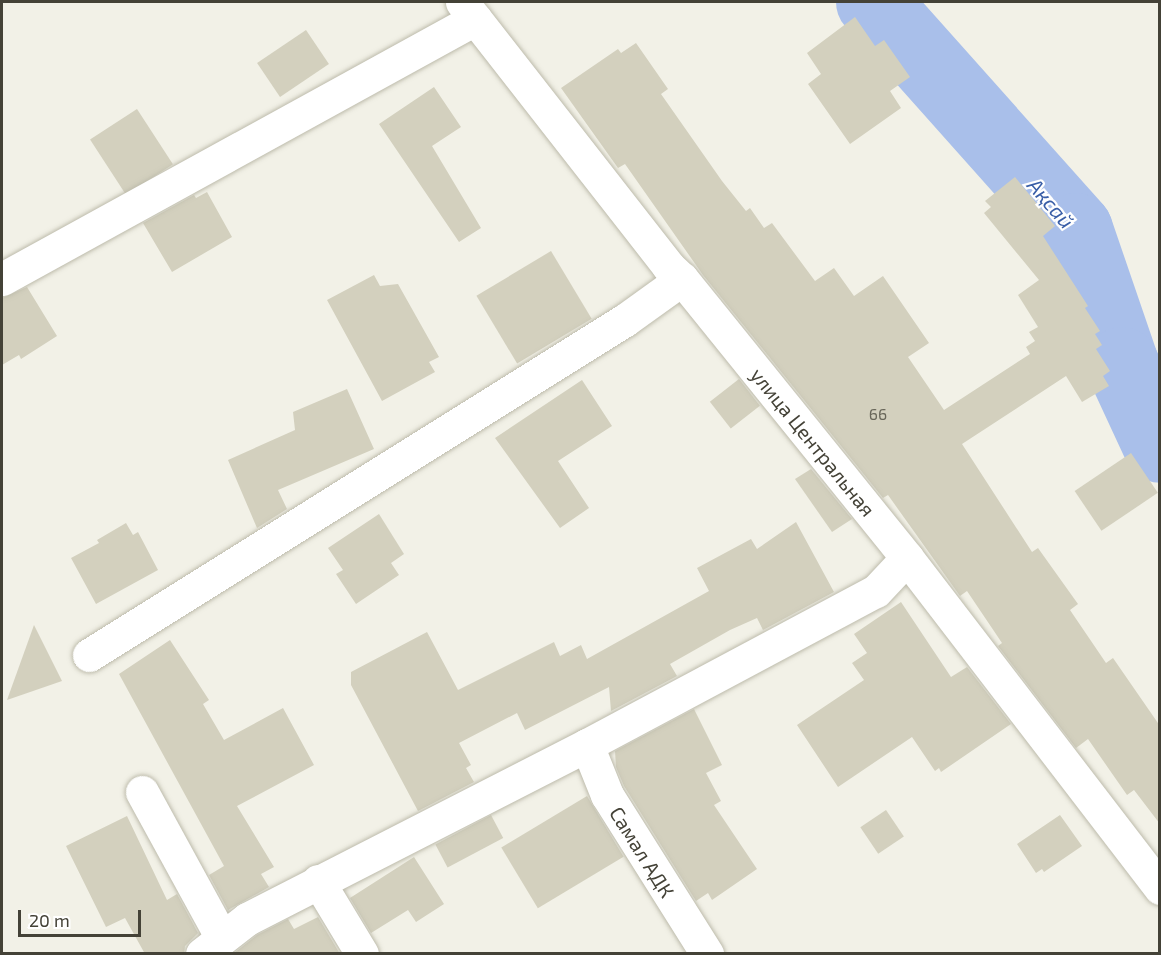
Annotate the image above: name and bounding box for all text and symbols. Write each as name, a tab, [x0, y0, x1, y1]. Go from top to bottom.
water label: Ақсай	[1022, 173, 1080, 233]
street label: улица Центральная	[746, 363, 880, 521]
house number: 66	[869, 404, 887, 424]
street label: Самал АДК	[605, 802, 679, 902]
scale bar	[21, 898, 144, 936]
text: 20 m	[29, 909, 70, 931]

